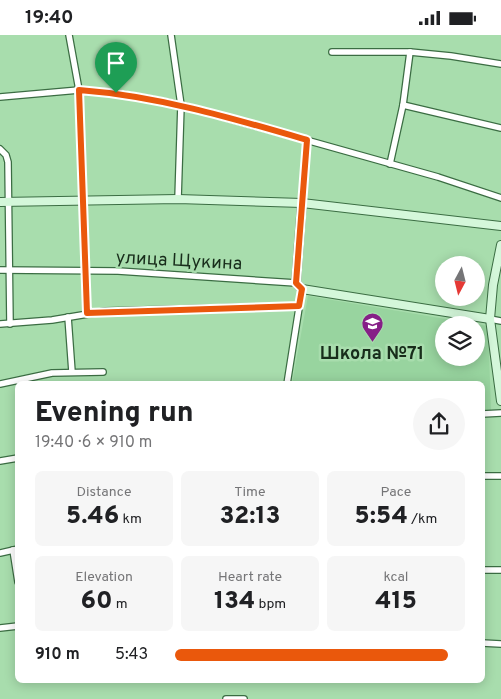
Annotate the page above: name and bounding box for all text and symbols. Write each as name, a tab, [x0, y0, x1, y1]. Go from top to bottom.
text: 19:40	[25, 6, 74, 30]
pin	[95, 42, 137, 93]
icon: arrive	[102, 49, 130, 77]
street label: улица Щукина	[115, 247, 243, 276]
north arrow	[435, 256, 485, 306]
map controls	[435, 256, 485, 366]
school or university icon: Школа №71	[360, 311, 384, 342]
button: layers	[435, 316, 485, 366]
place label: Школа №71	[320, 343, 424, 366]
text: Evening run	[35, 396, 194, 432]
button: share	[413, 398, 465, 450]
text: 19:40 · 6 × 910 m	[35, 433, 152, 453]
text: Distance	[77, 484, 131, 501]
text: Time	[234, 484, 266, 501]
text: Pace	[381, 484, 411, 501]
text: 5.46	[66, 501, 119, 533]
text: 32:13	[219, 501, 281, 533]
text: 5:54	[355, 501, 408, 533]
text: km	[119, 511, 142, 528]
text: /km	[408, 511, 437, 528]
text: Elevation	[75, 569, 133, 586]
text: Heart rate	[218, 569, 282, 586]
text: kcal	[384, 569, 408, 586]
text: 60	[80, 586, 112, 618]
text: 134	[214, 586, 255, 618]
text: 415	[375, 586, 417, 618]
text: m	[112, 596, 128, 613]
text: bpm	[255, 596, 286, 613]
text: 910 m	[35, 645, 80, 665]
text: 5:43	[115, 645, 148, 665]

